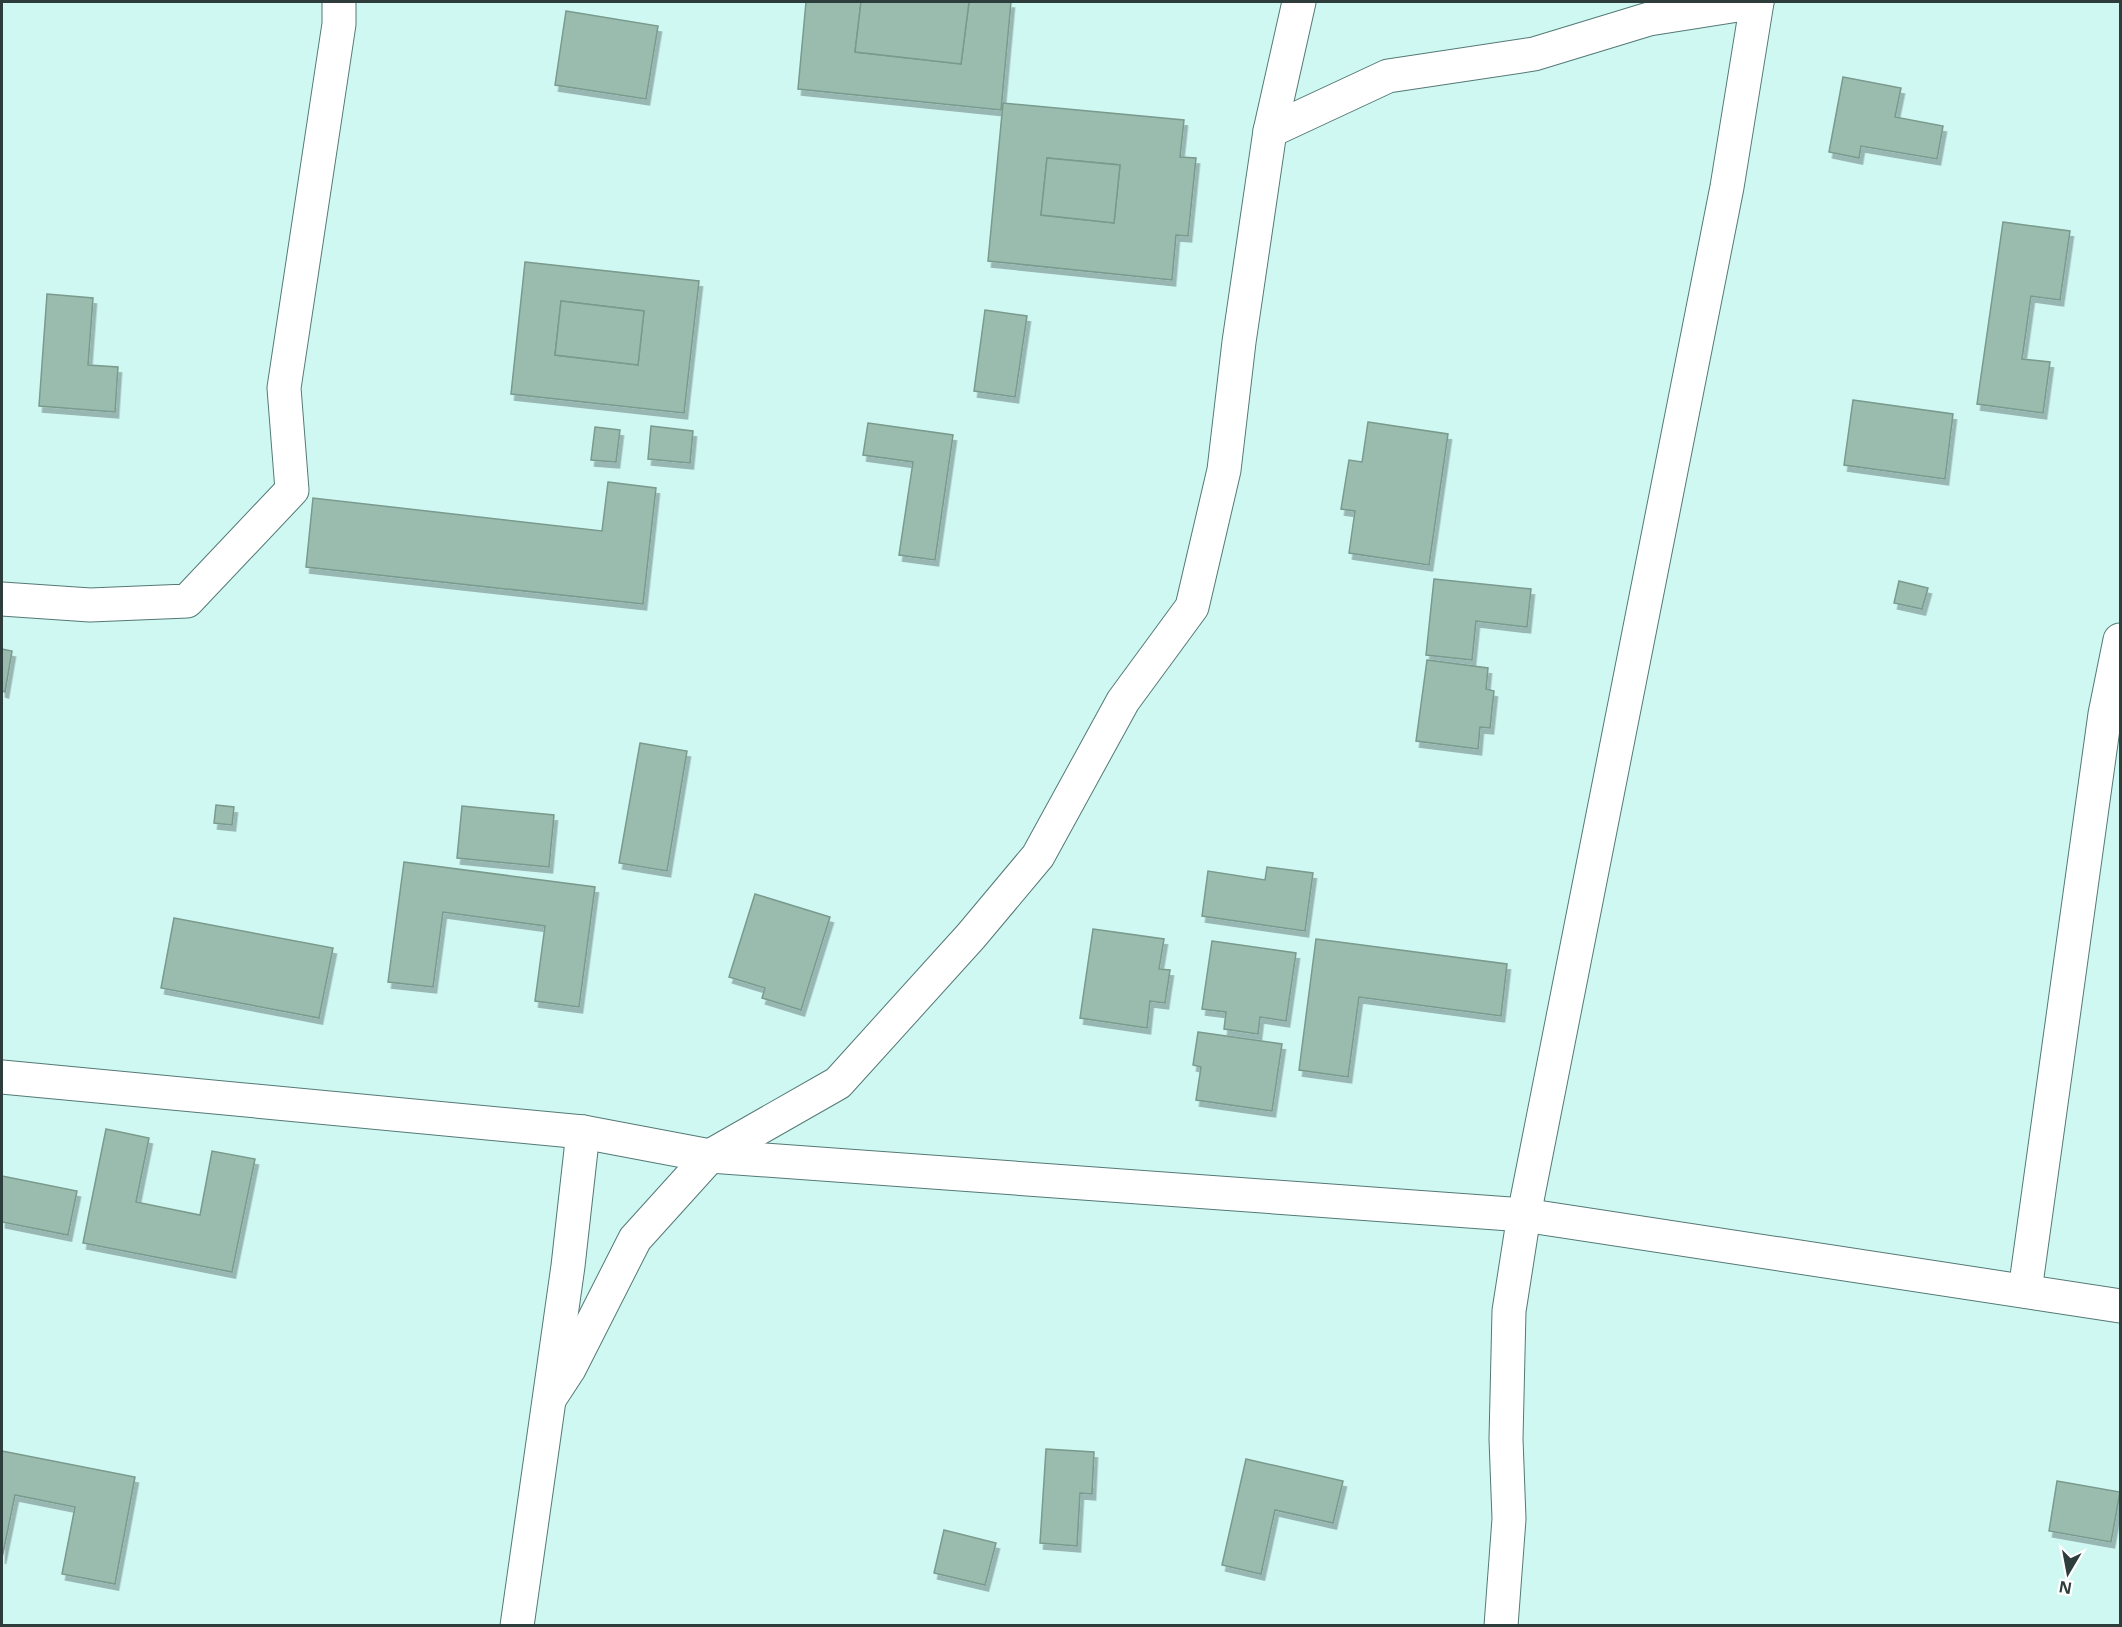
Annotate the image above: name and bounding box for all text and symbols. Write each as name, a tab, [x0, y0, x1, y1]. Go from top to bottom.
north arrow	[2038, 1543, 2098, 1603]
text: N	[2057, 1576, 2074, 1600]

